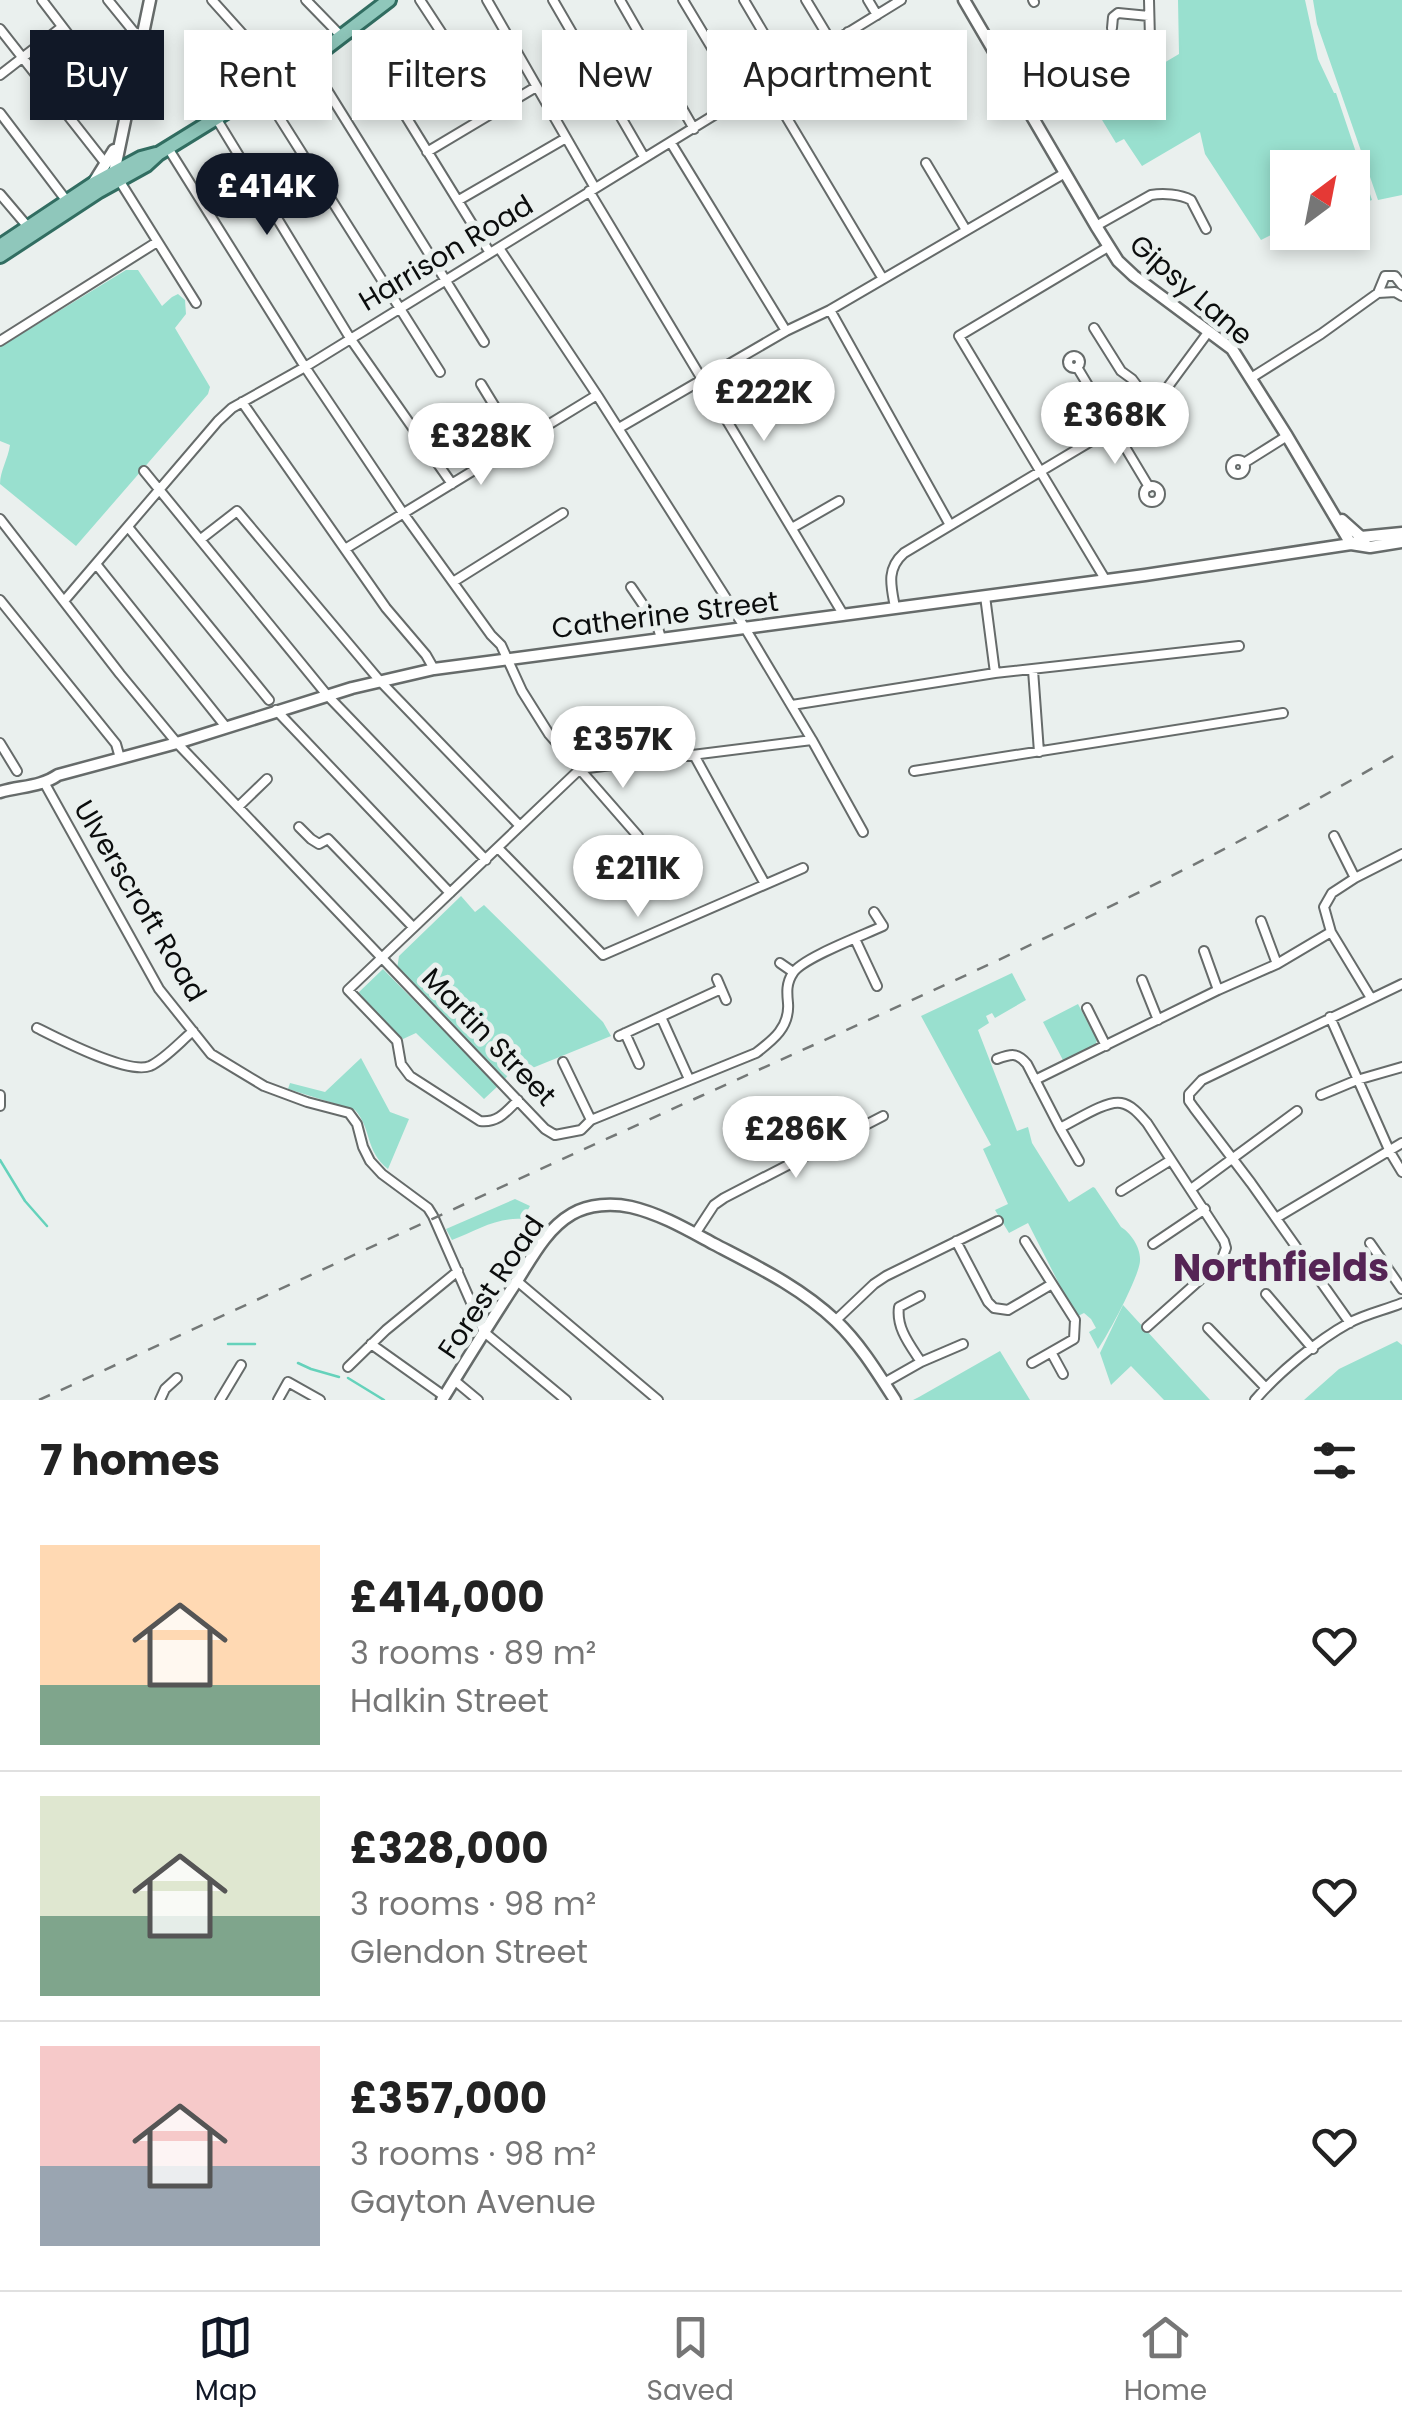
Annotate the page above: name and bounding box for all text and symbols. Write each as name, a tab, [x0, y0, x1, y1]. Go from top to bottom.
chip: Buy	[30, 30, 164, 120]
chip: Rent	[184, 30, 332, 120]
chip: Filters	[352, 30, 522, 120]
chip: New	[542, 30, 687, 120]
chip: Apartment	[707, 30, 967, 120]
chip: House	[987, 30, 1166, 120]
north arrow	[1270, 150, 1370, 250]
map controls	[1270, 150, 1370, 250]
pin: £414K	[197, 153, 337, 238]
text: £414K	[218, 163, 316, 208]
street label: Harrison Road	[352, 186, 540, 320]
street label: Gipsy Lane	[1121, 225, 1261, 355]
pin: £222K	[694, 359, 834, 444]
text: £222K	[715, 369, 813, 414]
pin: £368K	[1045, 382, 1185, 467]
text: £368K	[1063, 392, 1167, 437]
pin: £328K	[411, 403, 551, 488]
text: £328K	[430, 413, 532, 458]
street label: Catherine Street	[549, 582, 781, 648]
pin: £357K	[553, 706, 693, 791]
text: £357K	[573, 716, 673, 761]
street label: Ulverscroft Road	[64, 793, 216, 1009]
pin: £211K	[568, 835, 708, 920]
text: £211K	[595, 845, 681, 890]
street label: Martin Street	[413, 959, 565, 1115]
pin: £286K	[726, 1096, 866, 1181]
text: £286K	[745, 1106, 847, 1151]
street label: Forest Road	[429, 1208, 553, 1366]
district label: Northfields	[1173, 1241, 1389, 1294]
text: 7 homes	[40, 1431, 220, 1490]
icon: filters	[1307, 1433, 1362, 1488]
text: £414,000	[350, 1568, 545, 1627]
icon: home	[120, 1585, 240, 1705]
icon: heart	[1307, 1618, 1362, 1673]
text: 3 rooms · 89 m²	[350, 1630, 596, 1675]
text: Halkin Street	[350, 1678, 549, 1723]
text: £328,000	[350, 1819, 549, 1878]
icon: home	[120, 1836, 240, 1956]
icon: heart	[1307, 1869, 1362, 1924]
text: 3 rooms · 98 m²	[350, 1881, 596, 1926]
text: Glendon Street	[350, 1929, 588, 1974]
text: £357,000	[350, 2069, 547, 2128]
icon: home	[120, 2086, 240, 2206]
icon: heart	[1307, 2119, 1362, 2174]
text: 3 rooms · 98 m²	[350, 2131, 596, 2176]
text: Gayton Avenue	[350, 2179, 596, 2224]
tab: Map	[195, 2310, 257, 2412]
tab: Saved	[647, 2310, 734, 2412]
tab: Home	[1124, 2310, 1207, 2412]

